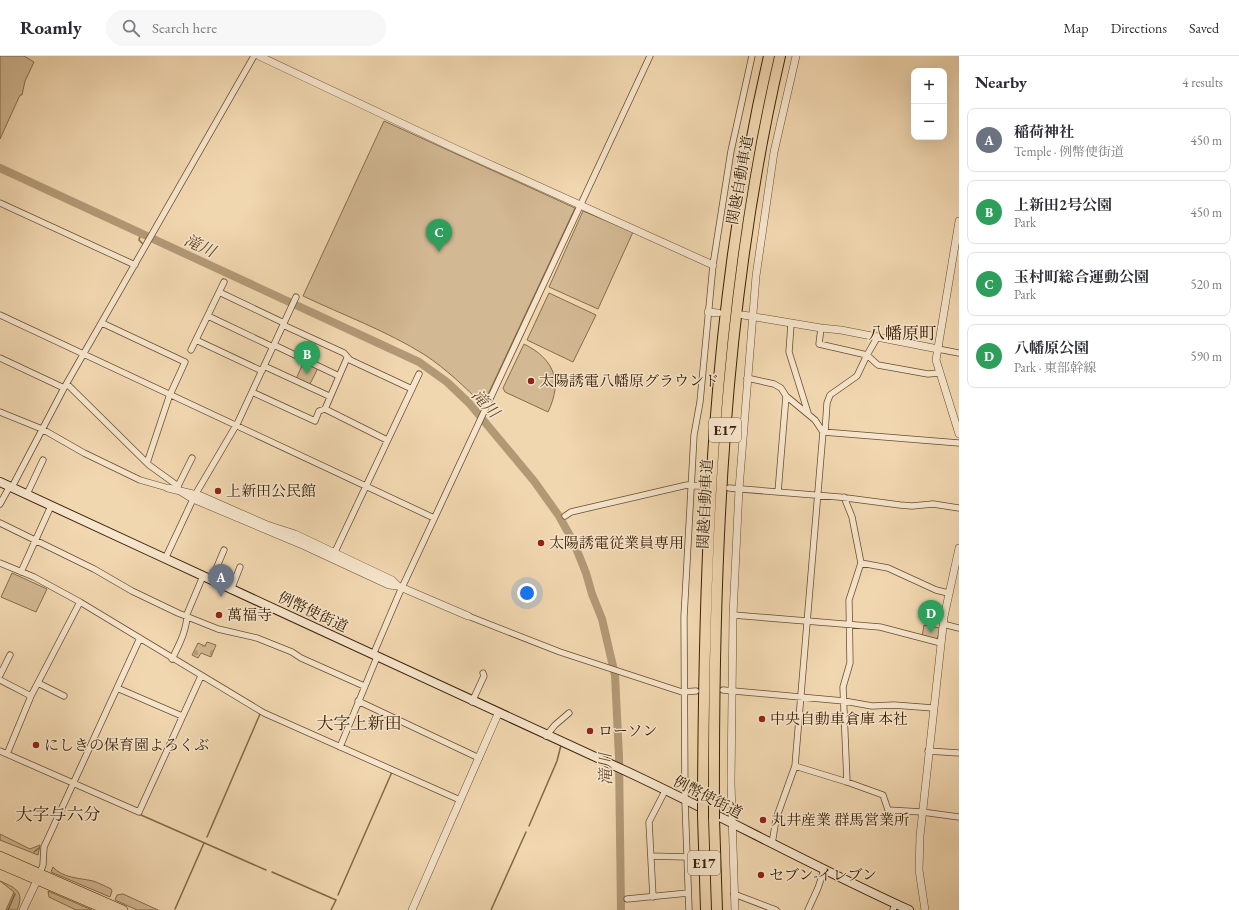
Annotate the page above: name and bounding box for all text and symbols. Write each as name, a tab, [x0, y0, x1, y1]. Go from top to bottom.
search box	[106, 10, 386, 46]
text: Roamly	[20, 15, 82, 40]
icon: search	[120, 17, 142, 39]
text: Search here	[152, 18, 217, 37]
text: Map	[1063, 19, 1089, 37]
text: Directions	[1111, 19, 1167, 37]
text: Saved	[1189, 19, 1219, 37]
map controls	[911, 68, 947, 140]
button: +	[911, 68, 947, 104]
text: Nearby	[975, 71, 1027, 93]
text: 4 results	[1182, 74, 1223, 91]
button: −	[911, 104, 947, 140]
text: 稲荷神社	[1014, 122, 1074, 141]
text: A	[984, 132, 994, 149]
text: 450 m	[1191, 132, 1222, 149]
street label: 関越自動車道	[722, 134, 757, 226]
text: Temple · 例幣使街道	[1014, 143, 1124, 160]
text: 上新田2号公園	[1014, 195, 1112, 214]
text: B	[985, 204, 993, 221]
text: 450 m	[1191, 204, 1222, 221]
text: Park	[1014, 214, 1036, 231]
pin: C	[426, 219, 452, 252]
water label: 滝川	[181, 229, 221, 263]
text: 玉村町総合運動公園	[1014, 267, 1149, 286]
text: C	[984, 276, 994, 293]
text: 520 m	[1191, 276, 1222, 293]
text: Park	[1014, 286, 1036, 303]
district label: 八幡原町	[868, 322, 936, 344]
text: 八幡原公園	[1014, 338, 1089, 357]
pin: B	[294, 341, 320, 374]
text: D	[984, 348, 994, 365]
text: 590 m	[1191, 348, 1222, 365]
text: Park · 東部幹線	[1014, 359, 1096, 376]
place label: 太陽誘電八幡原グラウンド	[539, 371, 719, 390]
marker: 太陽誘電八幡原グラウンド	[526, 376, 536, 386]
water label: 滝川	[467, 384, 506, 424]
road number: E17	[709, 418, 741, 442]
street label: 関越自動車道	[693, 459, 716, 549]
place label: 上新田公民館	[226, 481, 316, 500]
marker: 上新田公民館	[213, 486, 223, 496]
place label: 太陽誘電従業員専用	[549, 533, 684, 552]
marker: 太陽誘電従業員専用	[536, 538, 546, 548]
pin: A	[208, 564, 234, 597]
your location	[517, 583, 537, 603]
street label: 例幣使街道	[275, 587, 351, 636]
pin: D	[918, 600, 944, 633]
place label: 萬福寺	[227, 605, 272, 624]
marker: 萬福寺	[214, 610, 224, 620]
place label: 中央自動車倉庫 本社	[770, 709, 908, 728]
district label: 大字上新田	[317, 712, 402, 734]
marker: 中央自動車倉庫 本社	[757, 714, 767, 724]
place label: ローソン	[598, 721, 657, 740]
marker: ローソン	[585, 726, 595, 736]
place label: にしきの保育園よろくぶ	[44, 735, 209, 754]
marker: にしきの保育園よろくぶ	[31, 740, 41, 750]
water label: 滝川	[595, 751, 616, 785]
street label: 例幣使街道	[670, 771, 746, 822]
district label: 大字与六分	[16, 803, 101, 825]
place label: 丸井産業 群馬営業所	[771, 810, 909, 829]
marker: 丸井産業 群馬営業所	[758, 815, 768, 825]
road number: E17	[688, 851, 720, 875]
place label: セブン-イレブン	[769, 865, 877, 884]
marker: セブン-イレブン	[756, 870, 766, 880]

